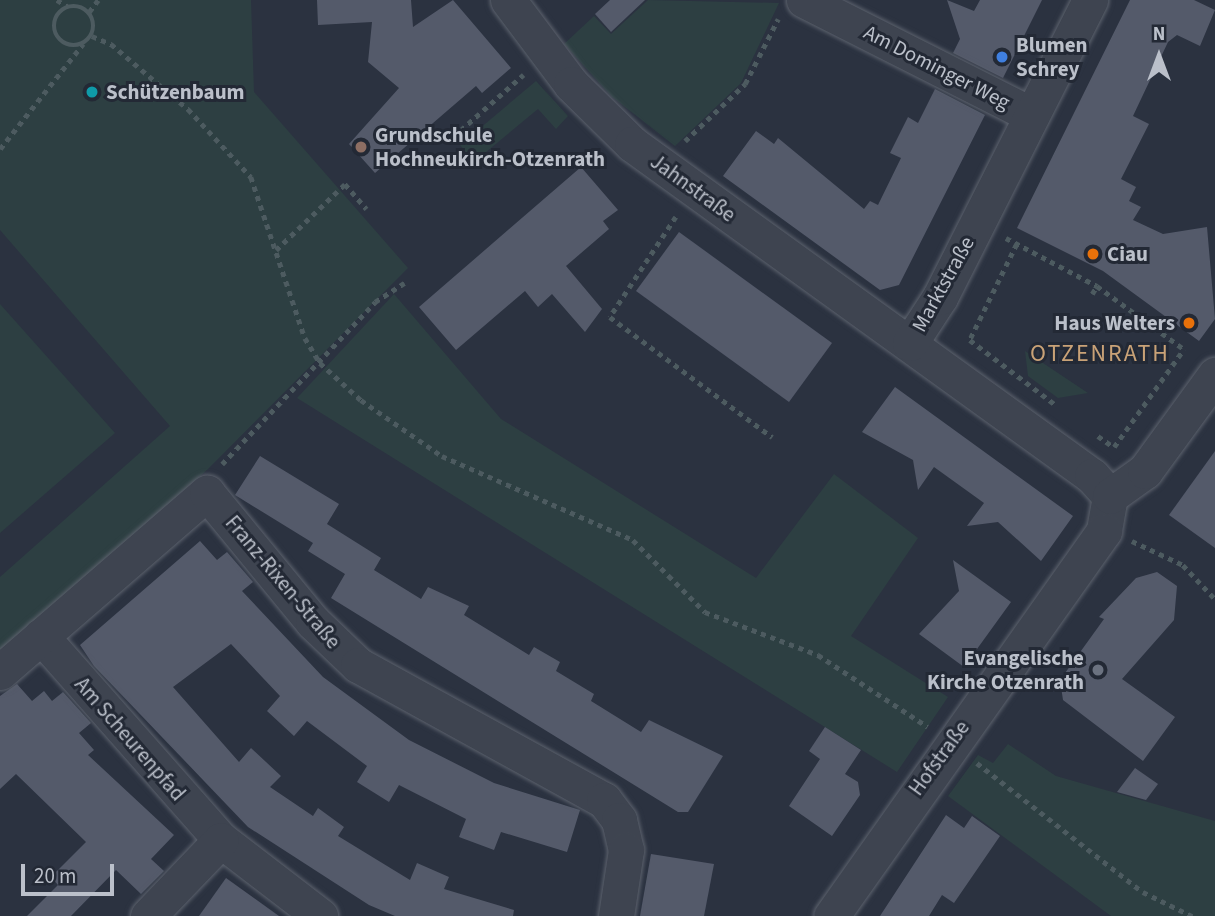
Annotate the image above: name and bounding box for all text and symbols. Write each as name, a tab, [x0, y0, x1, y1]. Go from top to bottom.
street label: Am Dominger Weg	[860, 19, 1014, 115]
north arrow	[1124, 21, 1194, 91]
text: N	[1153, 21, 1165, 48]
place label: Blumen Schrey	[1016, 32, 1088, 82]
marker: Blumen Schrey	[994, 49, 1010, 65]
place label: Schützenbaum	[106, 79, 245, 105]
marker: Schützenbaum	[84, 84, 100, 100]
place label: Grundschule Hochneukirch-Otzenrath	[375, 122, 605, 172]
marker: Grundschule Hochneukirch-Otzenrath	[353, 139, 369, 155]
street label: Jahnstraße	[646, 149, 740, 227]
street label: Marktstraße	[906, 232, 980, 336]
place label: Ciau	[1107, 241, 1148, 267]
marker: Ciau	[1085, 246, 1101, 262]
place label: Haus Welters	[1054, 310, 1175, 336]
marker: Haus Welters	[1181, 315, 1197, 331]
district label: OTZENRATH	[1031, 340, 1169, 368]
street label: Franz-Rixen-Straße	[220, 510, 346, 654]
place label: Evangelische Kirche Otzenrath	[927, 645, 1084, 695]
marker: Evangelische Kirche Otzenrath	[1090, 662, 1106, 678]
street label: Am Scheurenpfad	[69, 672, 191, 806]
street label: Hofstraße	[903, 716, 975, 800]
scale bar	[24, 850, 117, 894]
text: 20 m	[34, 861, 76, 891]

